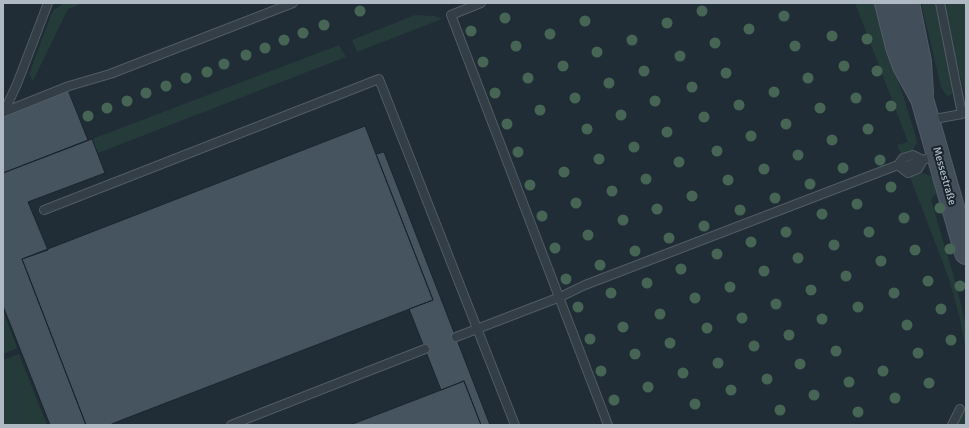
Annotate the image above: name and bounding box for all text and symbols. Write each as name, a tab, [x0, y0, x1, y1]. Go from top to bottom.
street label: Messestraße	[929, 145, 959, 207]

